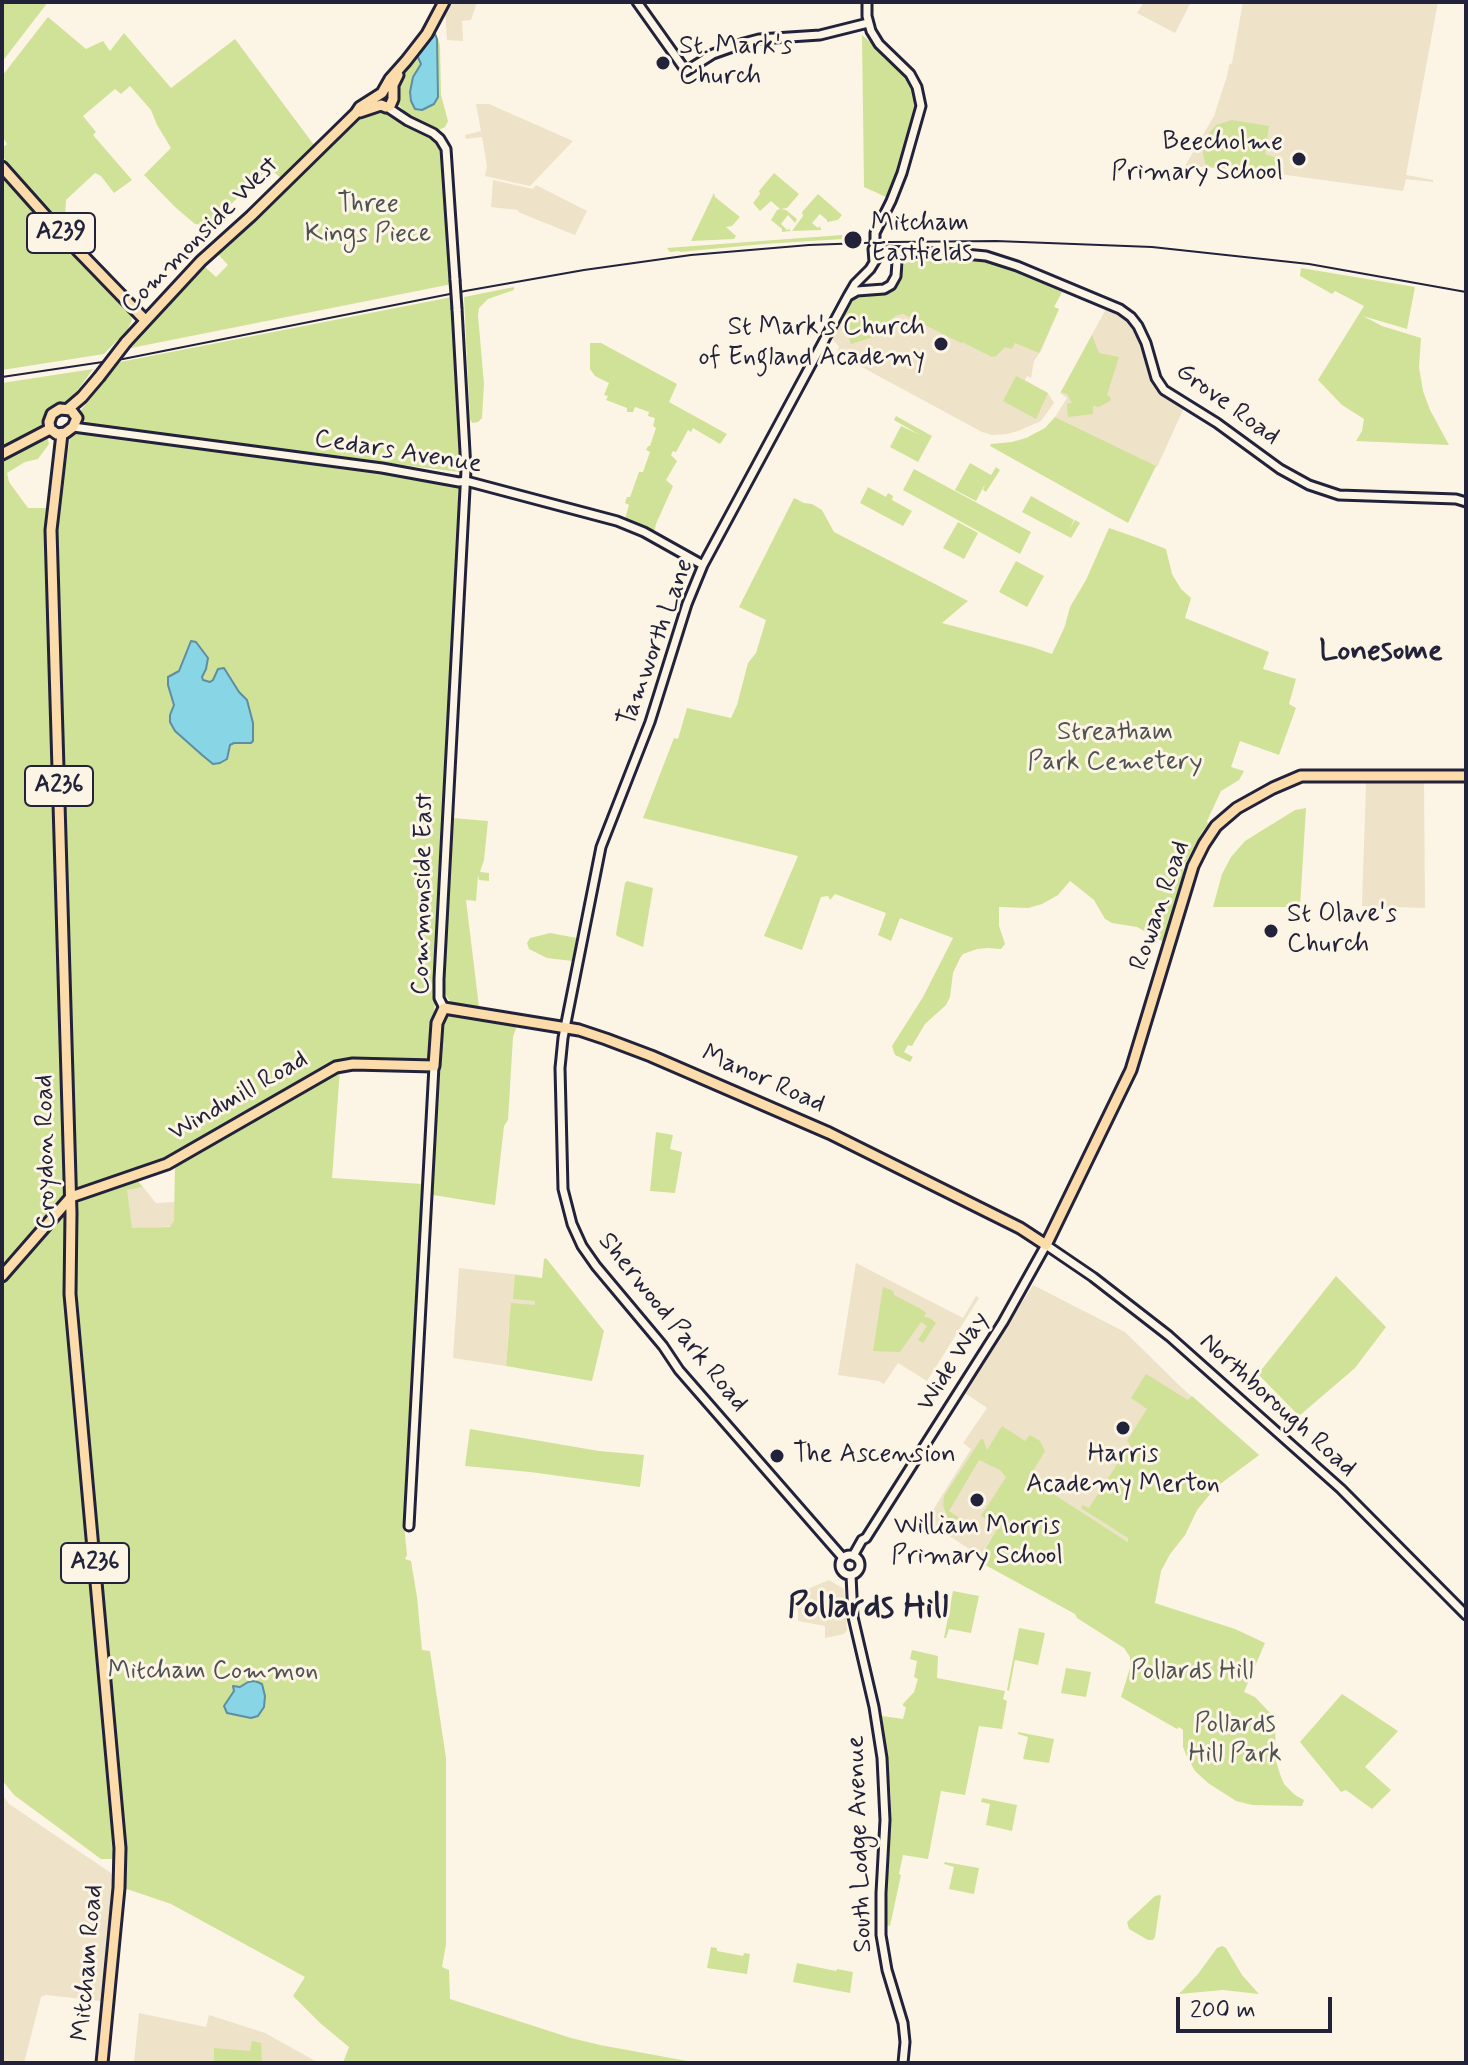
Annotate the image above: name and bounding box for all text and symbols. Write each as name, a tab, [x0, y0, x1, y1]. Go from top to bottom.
place label: St. Mark's Church	[679, 32, 792, 94]
marker: St. Mark's Church	[654, 54, 672, 72]
place label: Beecholme Primary School	[1111, 128, 1283, 190]
marker: Beecholme Primary School	[1290, 150, 1308, 168]
street label: Commonside West	[116, 151, 286, 321]
park label: Three Kings Piece	[305, 190, 431, 252]
place label: Mitcham Eastfields	[871, 209, 972, 270]
road number: A239	[27, 213, 95, 253]
marker: Mitcham Eastfields	[842, 229, 864, 251]
place label: St Mark's Church of England Academy	[698, 313, 925, 374]
marker: St Mark's Church of England Academy	[932, 335, 950, 353]
street label: Grove Road	[1169, 357, 1285, 453]
street label: Cedars Avenue	[312, 424, 484, 482]
street label: Tamworth Lane	[612, 555, 702, 731]
district label: Lonesome	[1319, 635, 1443, 671]
park label: Streatham Park Cemetery	[1028, 718, 1202, 780]
road number: A236	[25, 766, 93, 806]
street label: Commonside East	[407, 792, 441, 996]
street label: Rowan Road	[1124, 837, 1198, 975]
place label: St Olave's Church	[1287, 900, 1397, 962]
marker: St Olave's Church	[1262, 922, 1280, 940]
street label: Manor Road	[696, 1039, 830, 1121]
street label: Windmill Road	[164, 1045, 314, 1149]
street label: Croydon Road	[30, 1074, 64, 1230]
street label: Sherwood Park Road	[590, 1227, 754, 1419]
street label: Wide Way	[911, 1306, 997, 1418]
street label: Northborough Road	[1192, 1327, 1362, 1485]
marker: Harris Academy Merton	[1114, 1419, 1132, 1437]
place label: The Ascension	[793, 1440, 956, 1472]
place label: Harris Academy Merton	[1026, 1440, 1220, 1502]
marker: The Ascension	[768, 1447, 786, 1465]
marker: William Morris Primary School	[968, 1491, 986, 1509]
place label: William Morris Primary School	[891, 1512, 1063, 1574]
road number: A236	[61, 1543, 129, 1583]
district label: Pollards Hill	[788, 1589, 948, 1629]
park label: Mitcham Common	[108, 1657, 318, 1689]
park label: Pollards Hill	[1131, 1657, 1253, 1689]
park label: Pollards Hill Park	[1188, 1710, 1282, 1772]
street label: South Lodge Avenue	[842, 1735, 880, 1953]
street label: Mitcham Road	[67, 1883, 111, 2043]
scale bar	[1180, 1981, 1336, 2031]
text: 200 m	[1190, 1995, 1256, 2026]

